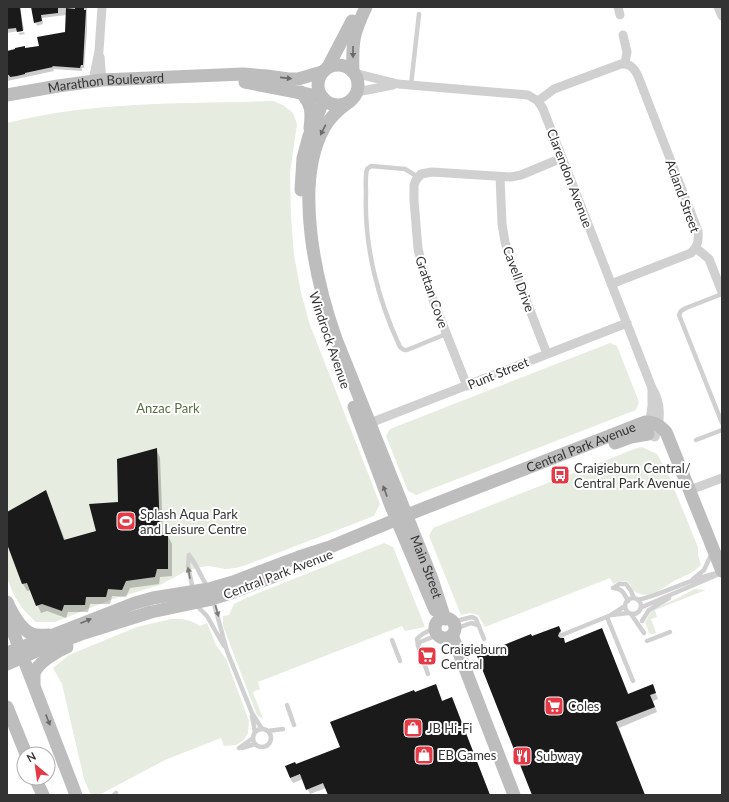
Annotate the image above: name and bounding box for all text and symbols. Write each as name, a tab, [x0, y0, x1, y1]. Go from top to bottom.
one-way arrow	[349, 46, 356, 58]
street label: Marathon Boulevard	[47, 69, 165, 96]
one-way arrow	[280, 75, 292, 82]
one-way arrow	[320, 125, 326, 136]
street label: Clarendon Avenue	[544, 126, 596, 230]
street label: Acland Street	[662, 157, 704, 235]
street label: Cavell Drive	[500, 244, 538, 314]
street label: Grattan Cove	[412, 254, 452, 330]
street label: Windrock Avenue	[306, 289, 354, 391]
street label: Punt Street	[465, 353, 531, 392]
park label: Anzac Park	[136, 400, 200, 416]
street label: Central Park Avenue	[524, 418, 638, 476]
place label: Craigieburn Central/ Central Park Avenue	[574, 460, 691, 491]
bus stop icon: Craigieburn Central/ Central Park Avenue	[549, 464, 571, 486]
one-way arrow	[382, 484, 388, 496]
place label: Splash Aqua Park and Leisure Centre	[140, 506, 247, 537]
sports icon: Splash Aqua Park and Leisure Centre	[115, 510, 137, 532]
street label: Main Street	[407, 533, 446, 601]
street label: Central Park Avenue	[221, 546, 335, 602]
one-way arrow	[186, 567, 192, 579]
one-way arrow	[214, 605, 220, 617]
one-way arrow	[80, 618, 91, 624]
place label: Craigieburn Central	[441, 641, 507, 672]
supermarket icon: Craigieburn Central	[416, 645, 438, 667]
supermarket icon: Coles	[543, 695, 565, 717]
place label: Coles	[568, 698, 600, 714]
one-way arrow	[45, 715, 51, 727]
shop icon: JB Hi-Fi	[402, 717, 424, 739]
place label: JB Hi-Fi	[427, 720, 472, 736]
shop icon: EB Games	[413, 744, 435, 766]
restaurant icon: Subway	[511, 745, 533, 767]
north arrow	[16, 746, 56, 786]
place label: EB Games	[438, 747, 497, 763]
place label: Subway	[536, 748, 581, 764]
text: N	[24, 749, 38, 765]

